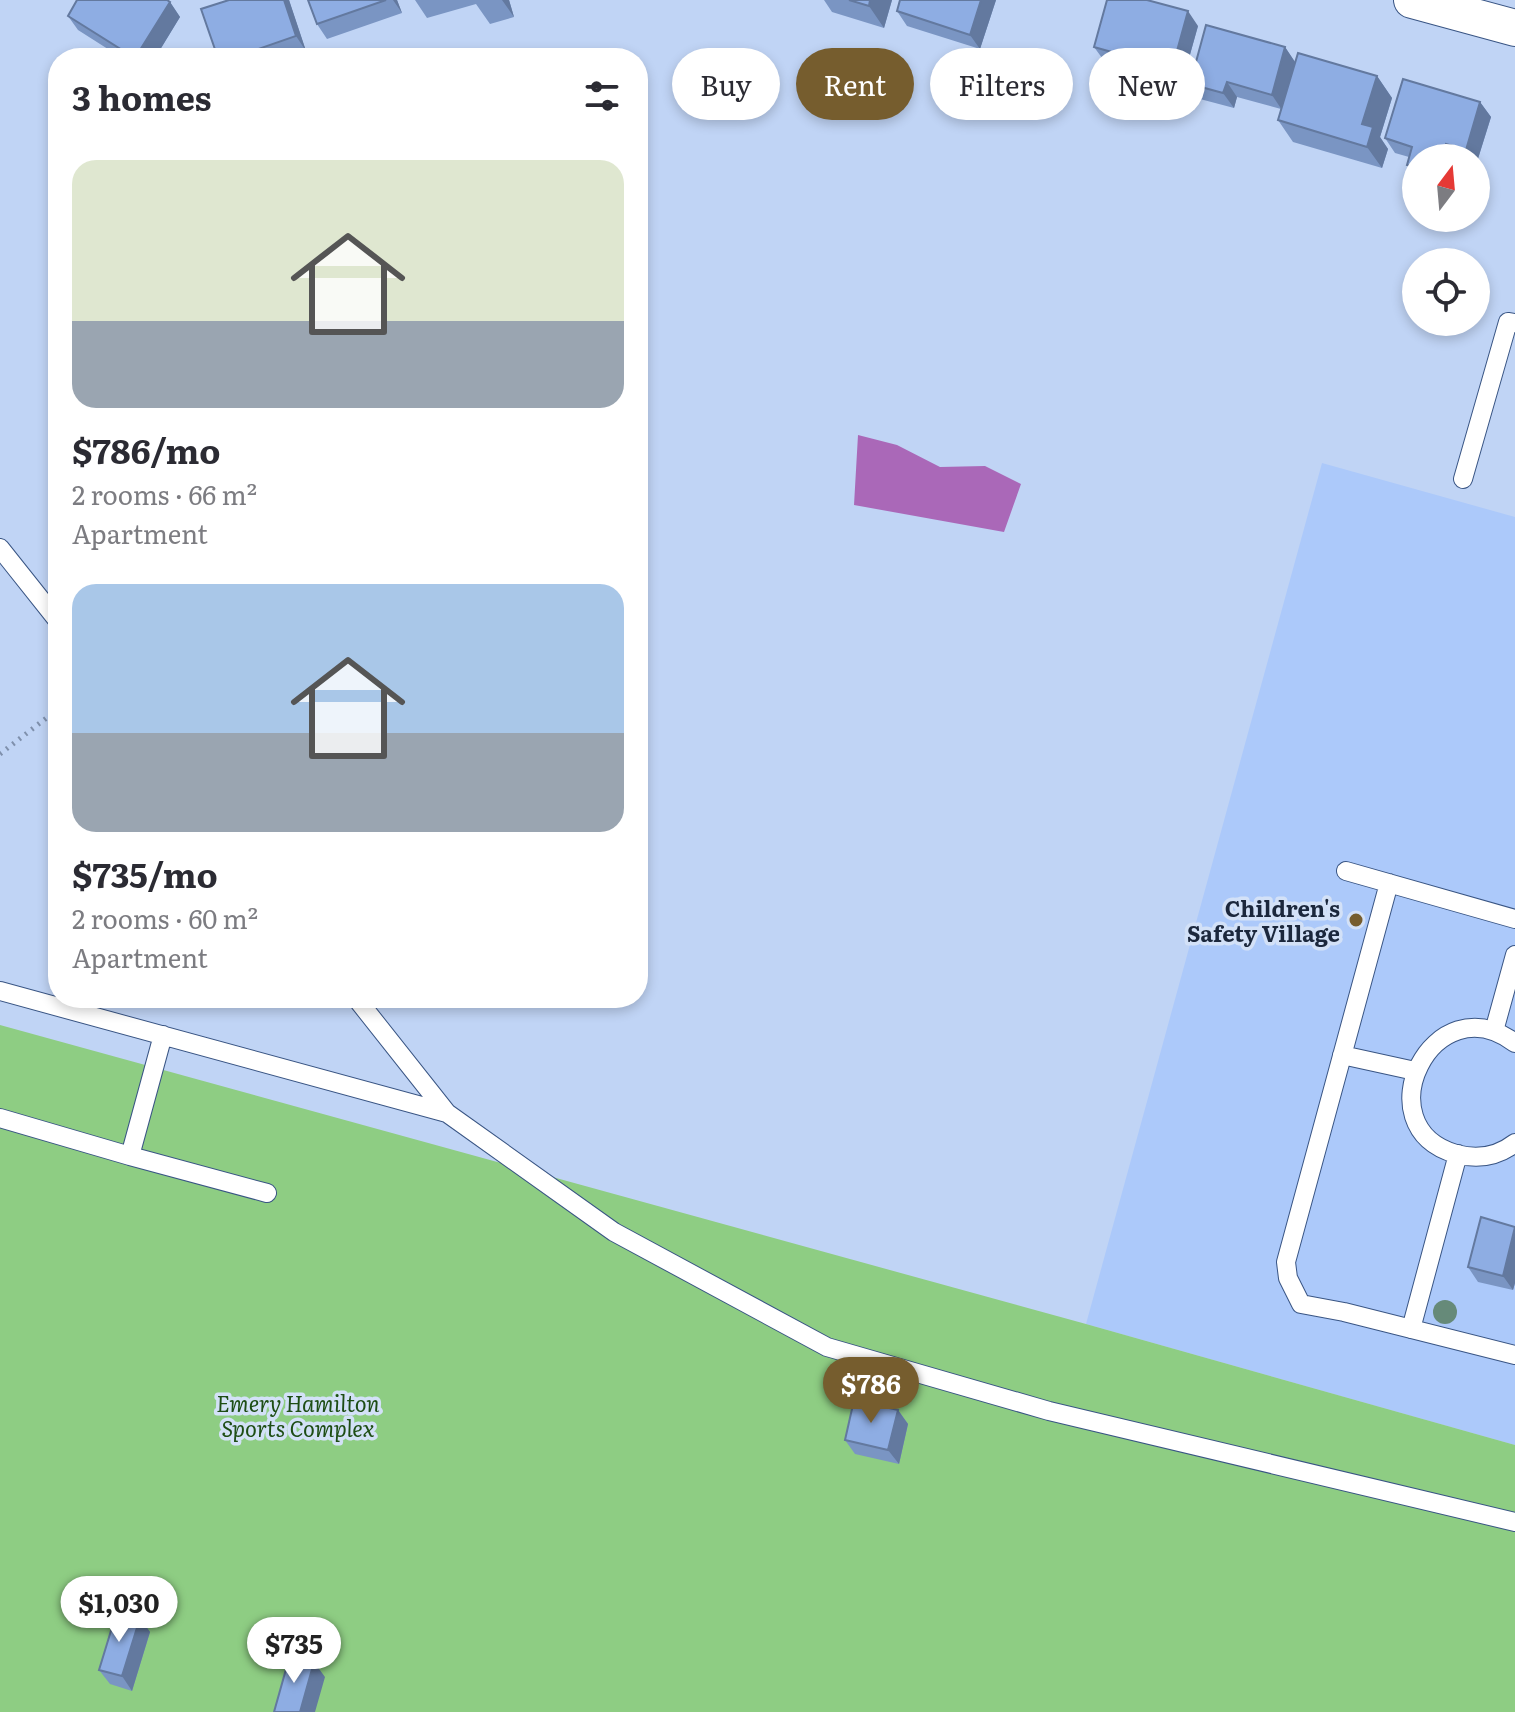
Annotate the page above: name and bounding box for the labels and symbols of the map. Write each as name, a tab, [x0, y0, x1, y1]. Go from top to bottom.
north arrow	[1402, 144, 1490, 232]
place label: Children's Safety Village	[1187, 891, 1340, 949]
marker: Children's Safety Village	[1347, 911, 1365, 929]
pin: $786	[824, 1357, 918, 1425]
park label: Emery Hamilton Sports Complex	[216, 1386, 380, 1444]
pin: $1,030	[54, 1576, 184, 1644]
pin: $735	[247, 1617, 341, 1685]

